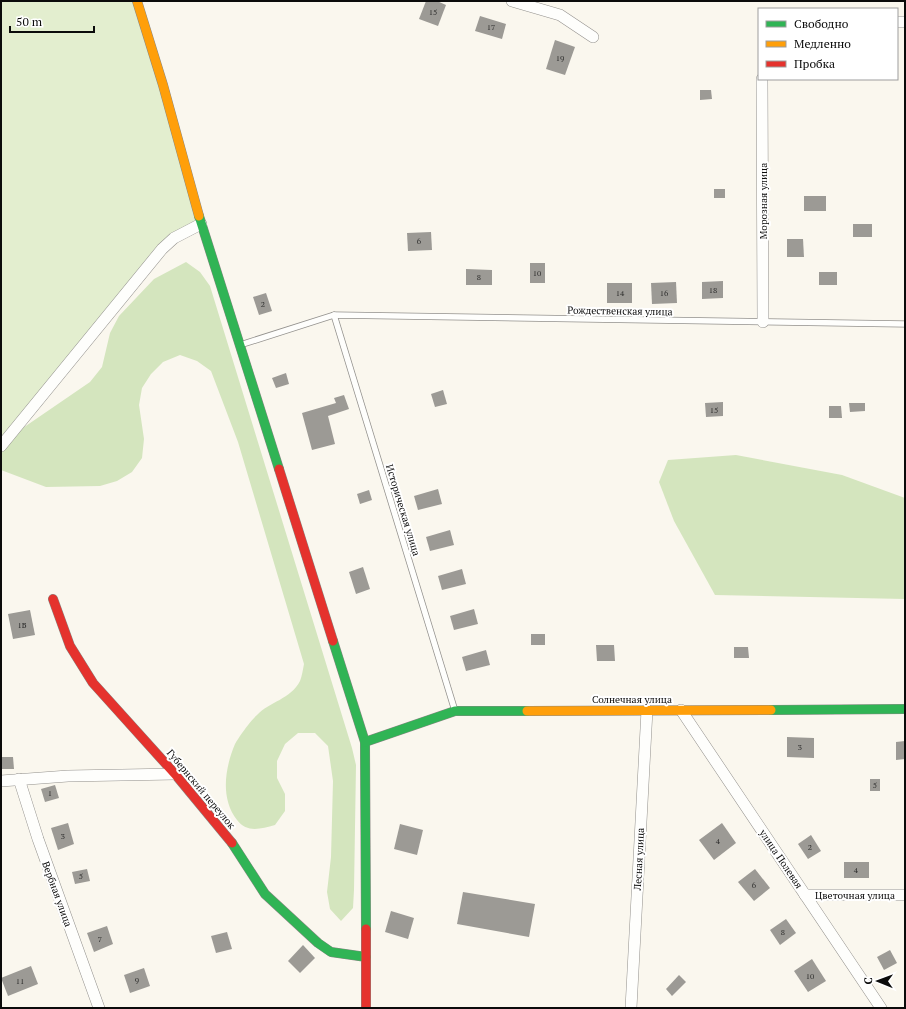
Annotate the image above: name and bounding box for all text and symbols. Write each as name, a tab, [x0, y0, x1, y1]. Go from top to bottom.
house number: 15	[429, 7, 437, 17]
scale bar	[10, 8, 94, 34]
legend	[758, 8, 898, 80]
text: 50 m	[16, 14, 43, 29]
text: Свободно	[794, 16, 849, 31]
house number: 17	[487, 22, 495, 32]
text: Медленно	[794, 36, 851, 51]
house number: 19	[556, 53, 564, 63]
text: Пробка	[794, 56, 835, 71]
street label: Морозная улица	[757, 163, 770, 239]
house number: 6	[417, 236, 422, 246]
house number: 10	[533, 268, 541, 278]
house number: 8	[477, 272, 481, 282]
house number: 18	[709, 285, 717, 295]
house number: 14	[616, 288, 625, 298]
house number: 16	[660, 288, 669, 298]
house number: 2	[261, 299, 265, 309]
street label: Рождественская улица	[567, 304, 673, 318]
house number: 15	[710, 405, 718, 415]
street label: Историческая улица	[383, 463, 423, 557]
house number: 1Б	[17, 620, 27, 630]
street label: Солнечная улица	[592, 693, 672, 706]
house number: 3	[798, 742, 802, 752]
street label: Губернский переулок	[164, 747, 238, 832]
house number: 5	[873, 780, 877, 790]
house number: 1	[48, 788, 52, 798]
street label: улица Полевая	[756, 826, 806, 891]
street label: Лесная улица	[631, 827, 647, 892]
house number: 3	[61, 831, 65, 841]
house number: 4	[716, 836, 721, 846]
house number: 2	[808, 842, 812, 852]
street label: Вербная улица	[39, 859, 75, 929]
house number: 4	[854, 865, 859, 875]
house number: 5	[79, 871, 83, 881]
house number: 6	[752, 880, 757, 890]
street label: Цветочная улица	[815, 889, 895, 902]
house number: 8	[781, 927, 785, 937]
house number: 7	[98, 934, 102, 944]
north arrow	[858, 961, 898, 1001]
house number: 10	[806, 971, 814, 981]
house number: 9	[135, 975, 139, 985]
house number: 11	[16, 976, 24, 986]
text: С	[861, 977, 875, 985]

